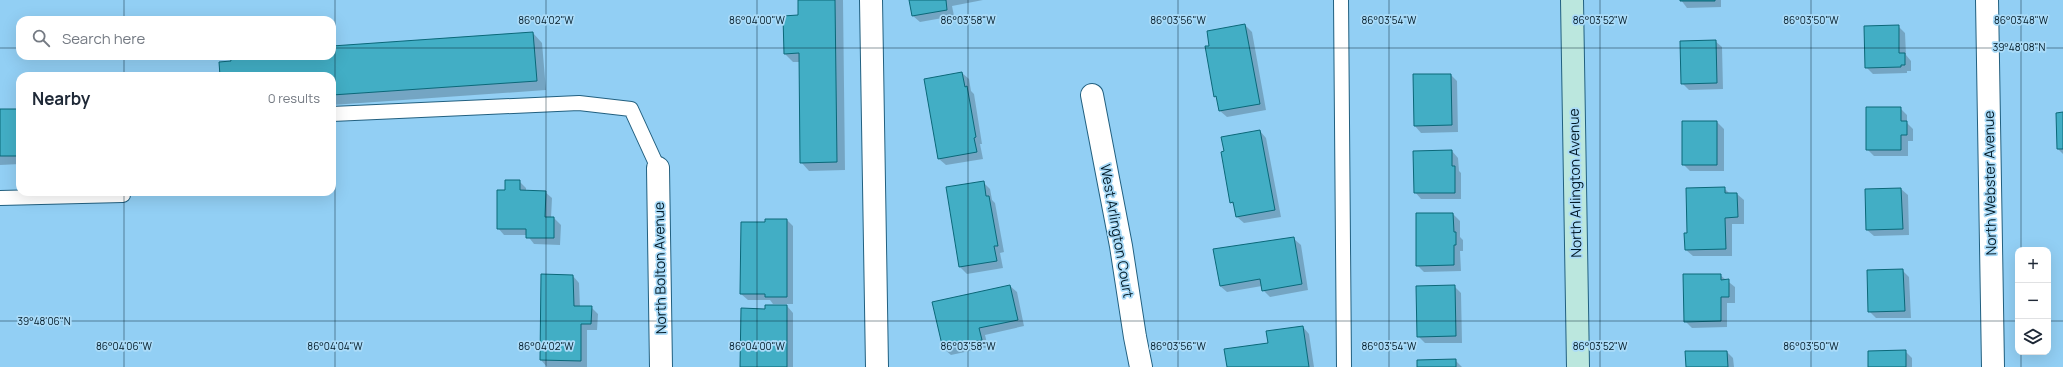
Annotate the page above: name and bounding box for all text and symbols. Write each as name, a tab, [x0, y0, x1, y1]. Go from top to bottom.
text: 86°04'02"W	[518, 13, 574, 27]
text: 86°04'00"W	[729, 13, 786, 27]
text: 86°03'58"W	[940, 13, 996, 27]
text: 86°03'56"W	[1150, 13, 1206, 27]
text: 86°03'54"W	[1362, 13, 1417, 27]
text: 86°03'52"W	[1573, 13, 1628, 27]
text: 86°03'50"W	[1783, 13, 1839, 27]
text: 86°03'48"W	[1994, 13, 2049, 27]
search box	[16, 16, 336, 60]
icon: search	[30, 27, 52, 49]
text: Search here	[62, 28, 145, 49]
text: 39°48'08"N	[1993, 40, 2046, 54]
text: Nearby	[32, 87, 90, 110]
text: 0 results	[268, 89, 320, 107]
street label: North Arlington Avenue	[1564, 108, 1585, 258]
street label: North Webster Avenue	[1979, 110, 2000, 256]
street label: West Arlington Court	[1096, 163, 1139, 300]
street label: North Bolton Avenue	[649, 202, 670, 334]
map controls	[2015, 247, 2051, 355]
button: +	[2015, 247, 2051, 283]
button: −	[2015, 283, 2051, 319]
text: 39°48'06"N	[17, 314, 71, 328]
button: layers	[2015, 319, 2051, 355]
text: 86°04'06"W	[96, 339, 153, 353]
text: 86°04'04"W	[307, 339, 363, 353]
text: 86°04'02"W	[518, 339, 574, 353]
text: 86°04'00"W	[729, 339, 786, 353]
text: 86°03'58"W	[940, 339, 996, 353]
text: 86°03'56"W	[1150, 339, 1206, 353]
text: 86°03'54"W	[1362, 339, 1417, 353]
text: 86°03'52"W	[1573, 339, 1628, 353]
text: 86°03'50"W	[1783, 339, 1839, 353]

